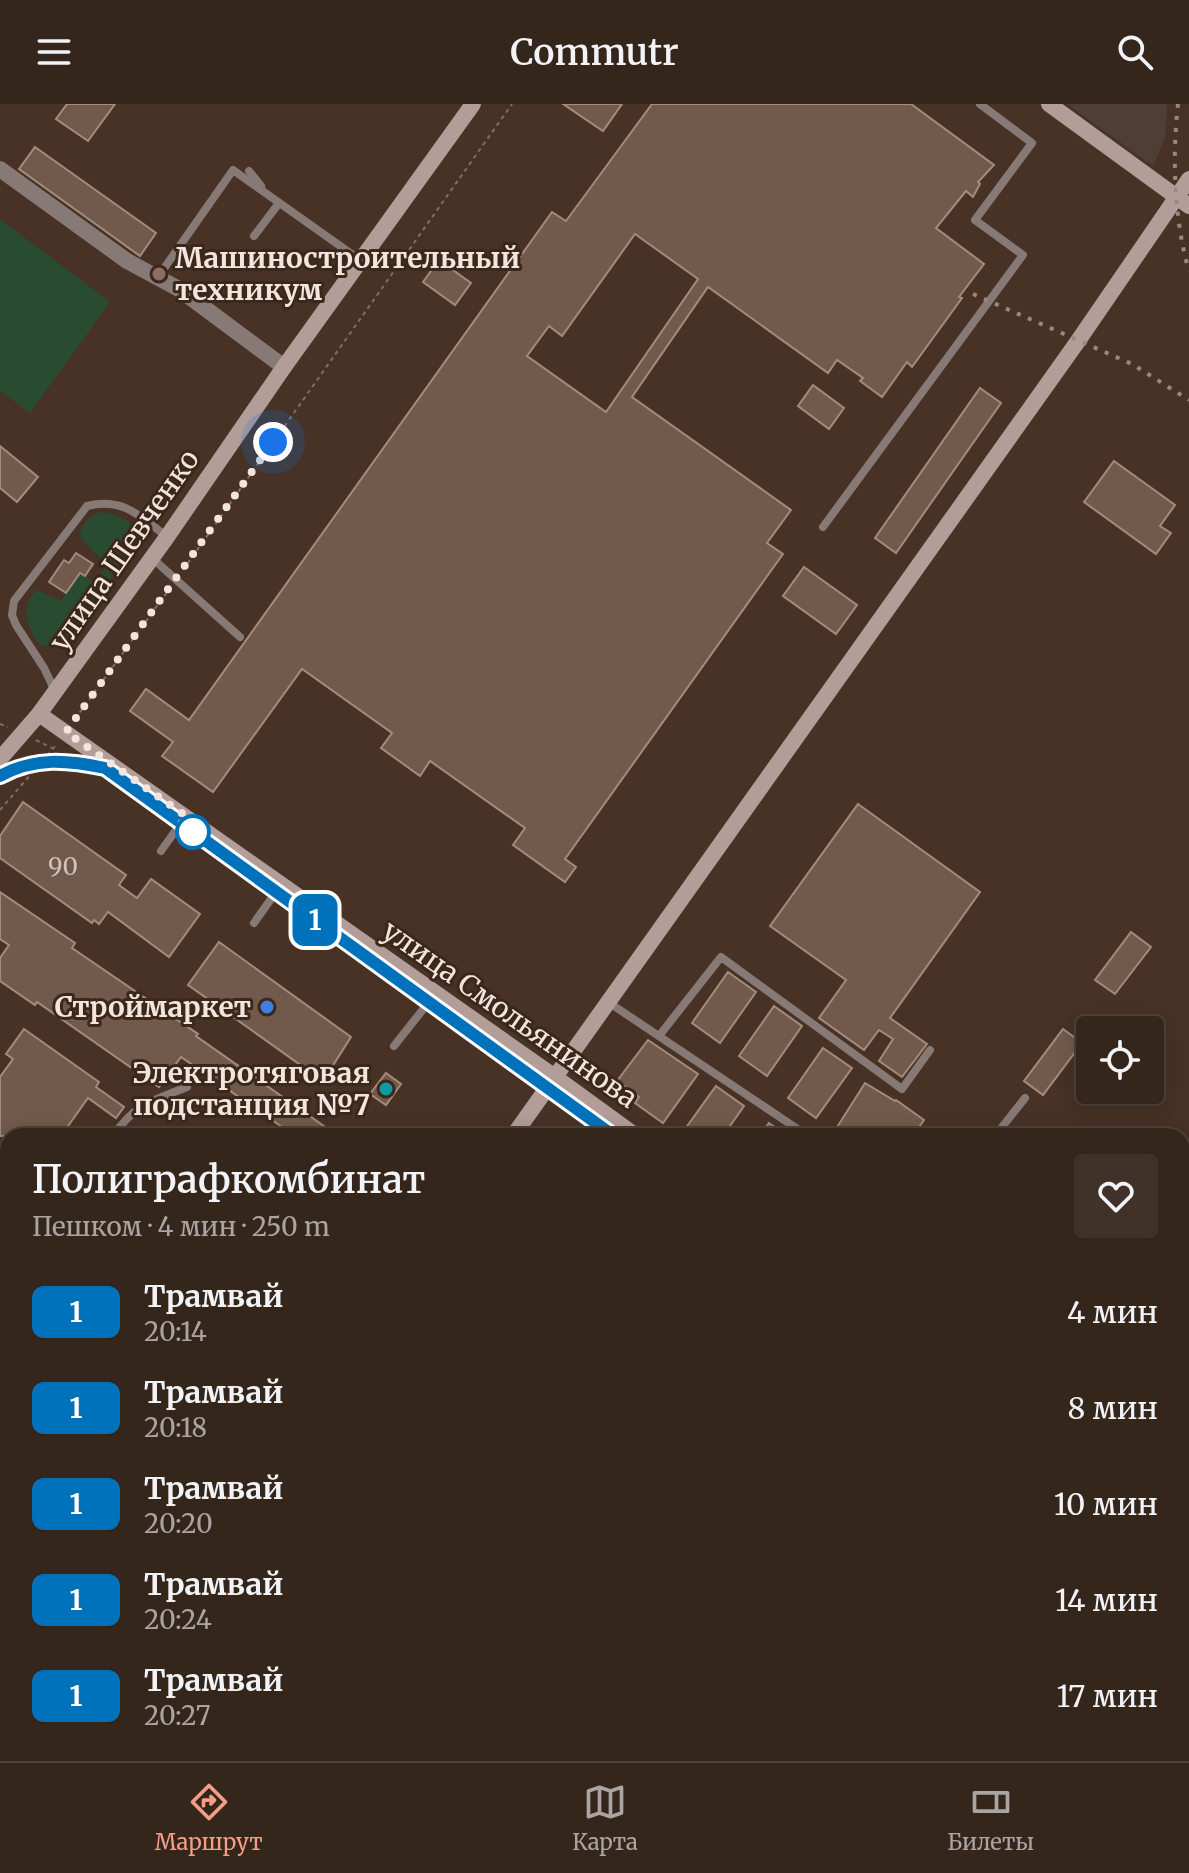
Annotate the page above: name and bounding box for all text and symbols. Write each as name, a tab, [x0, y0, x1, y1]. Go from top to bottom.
icon: menu	[32, 30, 76, 74]
text: Commutr	[510, 30, 679, 75]
icon: search	[1113, 30, 1157, 74]
place label: Машиностроительный техникум	[175, 240, 520, 308]
marker: Машиностроительный техникум	[150, 265, 168, 283]
your location	[253, 422, 293, 462]
street label: улица Шевченко	[41, 442, 207, 658]
unlabelled marker	[176, 815, 210, 849]
house number: 90	[48, 851, 78, 882]
line badge: 1	[289, 894, 341, 946]
text: 1	[309, 902, 321, 938]
street label: улица Смольянинова	[375, 912, 645, 1116]
place label: Строймаркет	[55, 989, 251, 1025]
marker: Строймаркет	[258, 998, 276, 1016]
map controls	[1076, 1016, 1164, 1104]
button: locate	[1076, 1016, 1164, 1104]
place label: Электротяговая подстанция №7	[132, 1055, 370, 1123]
marker: Электротяговая подстанция №7	[377, 1080, 395, 1098]
button: heart	[1074, 1154, 1158, 1238]
text: Полиграфкомбинат	[32, 1156, 426, 1203]
text: Пешком · 4 мин · 250 m	[32, 1210, 330, 1243]
text: Трамвай	[144, 1277, 283, 1315]
text: 4 мин	[1067, 1293, 1158, 1331]
text: 1	[70, 1294, 82, 1330]
text: 20:14	[144, 1315, 207, 1348]
text: Трамвай	[144, 1373, 283, 1411]
text: 8 мин	[1068, 1389, 1158, 1427]
text: 1	[70, 1390, 82, 1426]
text: 20:18	[144, 1411, 207, 1444]
text: Трамвай	[144, 1469, 283, 1507]
text: 10 мин	[1054, 1485, 1158, 1523]
text: 1	[70, 1486, 82, 1522]
text: 20:20	[144, 1507, 213, 1540]
text: Трамвай	[144, 1565, 283, 1603]
text: 14 мин	[1055, 1581, 1158, 1619]
text: 1	[70, 1582, 82, 1618]
text: 20:24	[144, 1603, 212, 1636]
text: Трамвай	[144, 1661, 283, 1699]
text: 17 мин	[1056, 1677, 1158, 1715]
text: 1	[70, 1678, 82, 1714]
text: 20:27	[144, 1699, 211, 1732]
tab: Маршрут	[155, 1780, 263, 1856]
tab: Карта	[572, 1780, 638, 1856]
tab: Билеты	[947, 1780, 1034, 1856]

